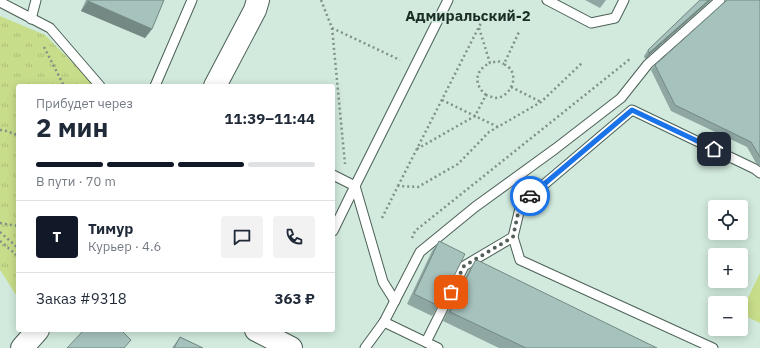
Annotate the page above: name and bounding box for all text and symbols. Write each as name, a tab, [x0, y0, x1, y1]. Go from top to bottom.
district label: Адмиральский-2	[405, 6, 531, 25]
text: Прибудет через	[36, 95, 133, 112]
text: 11:39–11:44	[224, 109, 315, 128]
text: 2 мин	[36, 110, 108, 144]
pin	[697, 132, 731, 166]
icon: home	[703, 138, 725, 160]
text: В пути · 70 m	[36, 173, 116, 190]
courier	[510, 176, 550, 216]
icon: car	[519, 185, 541, 207]
map controls	[708, 200, 748, 336]
button: locate	[708, 200, 748, 240]
button: chat	[221, 216, 263, 258]
button: phone	[273, 216, 315, 258]
text: Тимур	[88, 219, 133, 238]
text: Т	[53, 227, 61, 246]
text: Курьер · 4.6	[88, 238, 161, 255]
button: +	[708, 248, 748, 288]
pin	[434, 275, 468, 309]
icon: bag	[440, 281, 462, 303]
text: Заказ #9318	[36, 289, 127, 308]
text: 363 ₽	[275, 289, 315, 308]
button: −	[708, 296, 748, 336]

